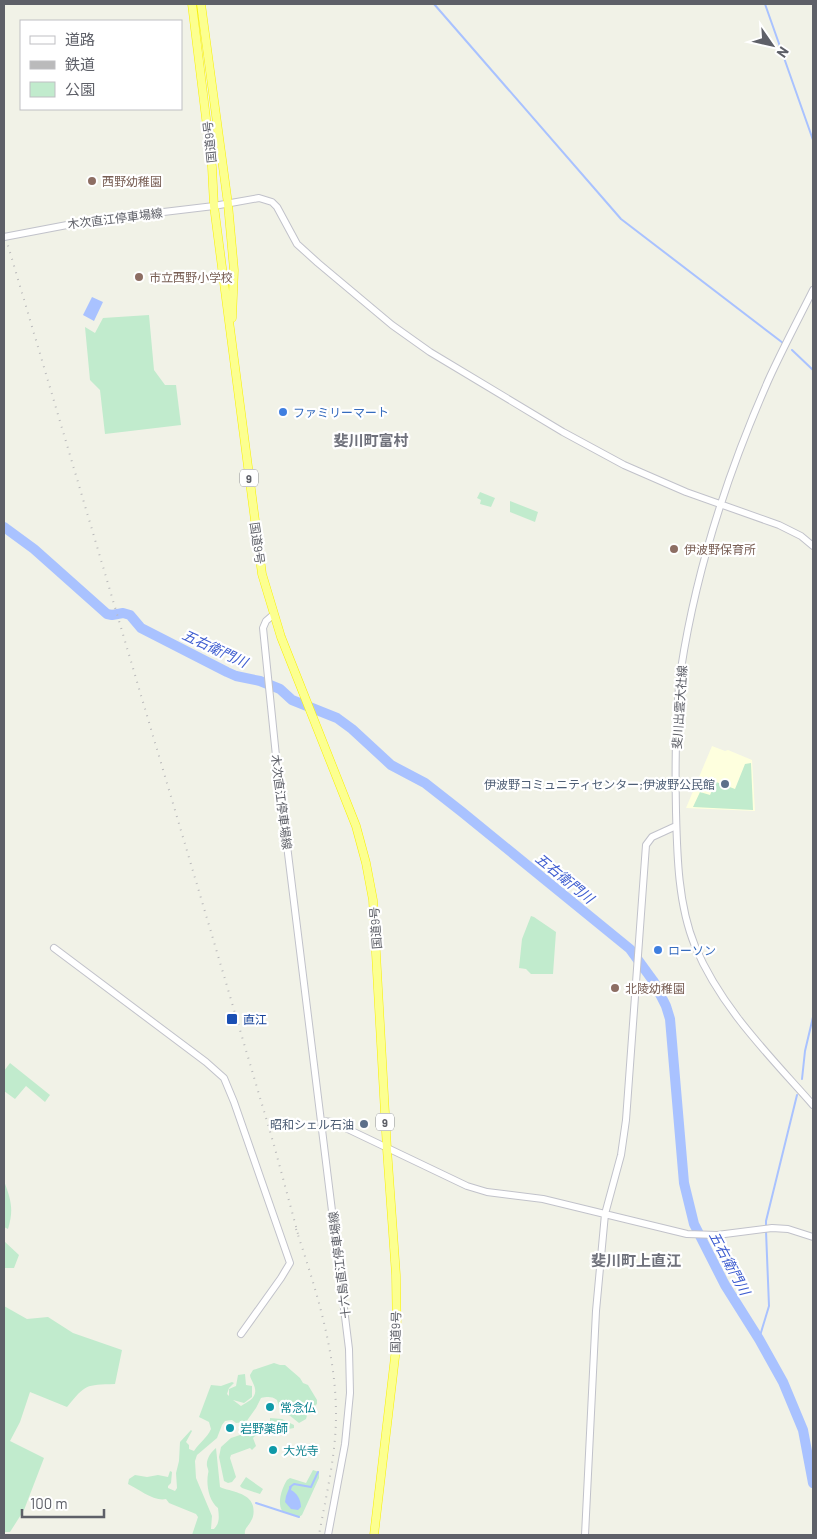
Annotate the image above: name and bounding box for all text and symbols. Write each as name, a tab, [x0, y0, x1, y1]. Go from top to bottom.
legend	[20, 20, 182, 110]
north arrow	[747, 20, 797, 70]
text: 道路	[65, 30, 95, 48]
text: N	[774, 44, 793, 61]
text: 鉄道	[65, 55, 95, 73]
text: 公園	[65, 80, 95, 98]
street label: 国道9号	[200, 120, 218, 164]
place label: 西野幼稚園	[102, 174, 162, 188]
marker: 西野幼稚園	[86, 175, 98, 187]
street label: 木次直江停車場線	[66, 205, 164, 231]
place label: 市立西野小学校	[149, 270, 233, 284]
marker: 市立西野小学校	[133, 271, 145, 283]
place label: ファミリーマート	[293, 405, 389, 419]
marker: ファミリーマート	[277, 406, 289, 418]
district label: 斐川町富村	[333, 431, 409, 449]
road number: 9	[240, 469, 258, 486]
street label: 国道9号	[248, 521, 268, 565]
place label: 伊波野保育所	[684, 542, 756, 556]
marker: 伊波野保育所	[668, 543, 680, 555]
water label: 五右衛門川	[180, 626, 252, 671]
street label: 斐川出雲大社線	[669, 665, 689, 749]
street label: 木次直江停車場線	[269, 753, 295, 851]
place label: 伊波野コミュニティセンター;伊波野公民館	[484, 777, 715, 791]
marker: 伊波野コミュニティセンター;伊波野公民館	[719, 778, 731, 790]
water label: 五右衛門川	[532, 849, 599, 908]
street label: 国道9号	[367, 906, 383, 950]
place label: ローソン	[668, 943, 716, 957]
marker: ローソン	[652, 944, 664, 956]
place label: 北陵幼稚園	[625, 981, 685, 995]
marker: 北陵幼稚園	[609, 982, 621, 994]
marker: 直江	[225, 1012, 239, 1026]
place label: 直江	[243, 1012, 267, 1026]
road number: 9	[376, 1114, 394, 1130]
place label: 昭和シェル石油	[270, 1117, 354, 1131]
marker: 昭和シェル石油	[358, 1118, 370, 1130]
street label: 十六島直江停車場線	[325, 1211, 353, 1319]
water label: 五右衛門川	[706, 1228, 755, 1300]
district label: 斐川町上直江	[591, 1251, 681, 1269]
street label: 国道9号	[388, 1311, 402, 1353]
place label: 常念仏	[280, 1400, 316, 1414]
marker: 常念仏	[264, 1401, 276, 1413]
place label: 岩野薬師	[240, 1421, 288, 1435]
marker: 岩野薬師	[224, 1422, 236, 1434]
place label: 大光寺	[283, 1443, 319, 1457]
marker: 大光寺	[267, 1444, 279, 1456]
scale bar	[22, 1486, 105, 1518]
text: 100 m	[30, 1494, 68, 1512]

